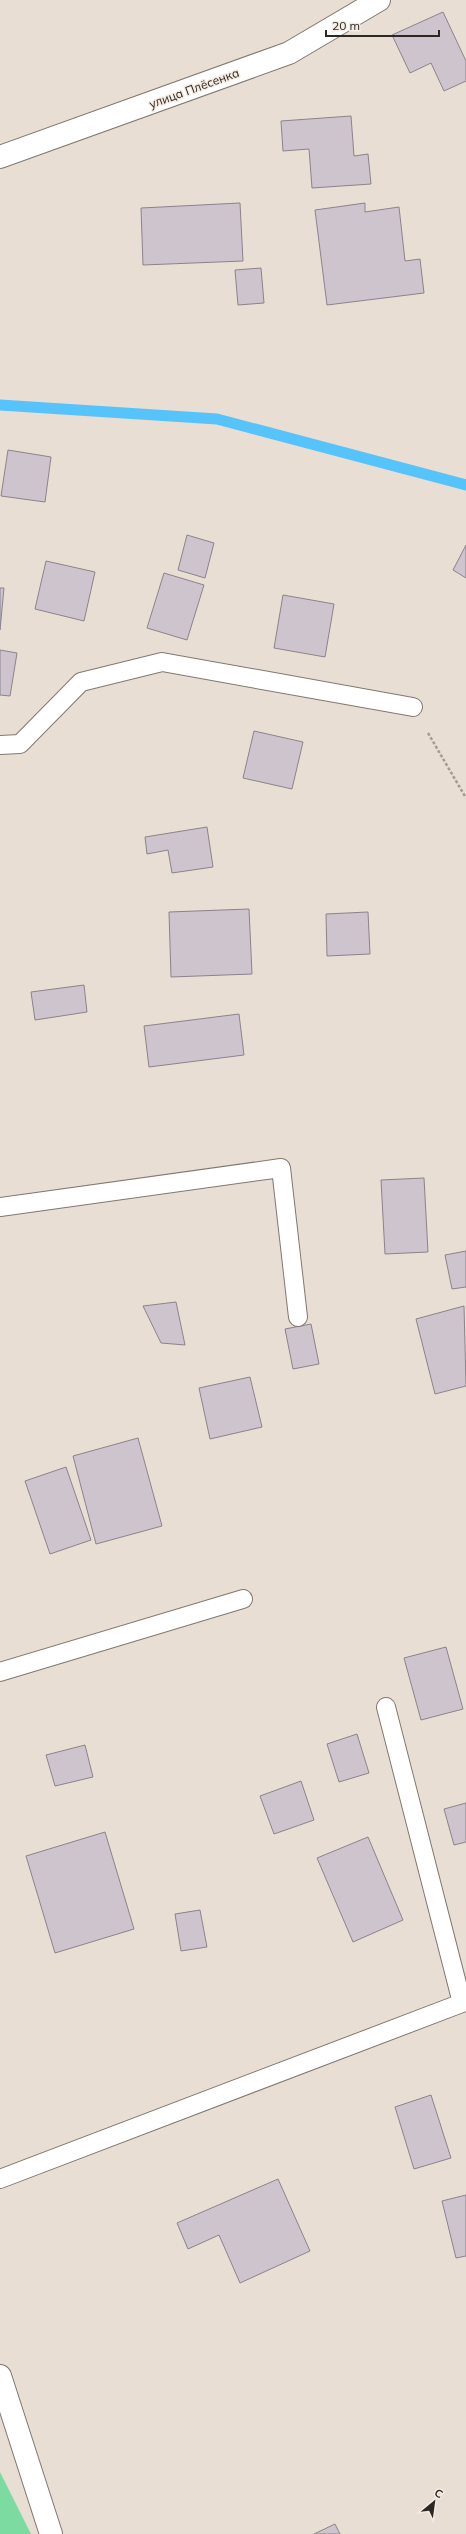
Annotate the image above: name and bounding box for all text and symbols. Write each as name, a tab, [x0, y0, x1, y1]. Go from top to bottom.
scale bar	[326, 12, 439, 38]
text: 20 m	[332, 18, 360, 33]
street label: улица Плёсенка	[147, 65, 241, 111]
north arrow	[414, 2482, 454, 2522]
text: С	[432, 2485, 446, 2501]

